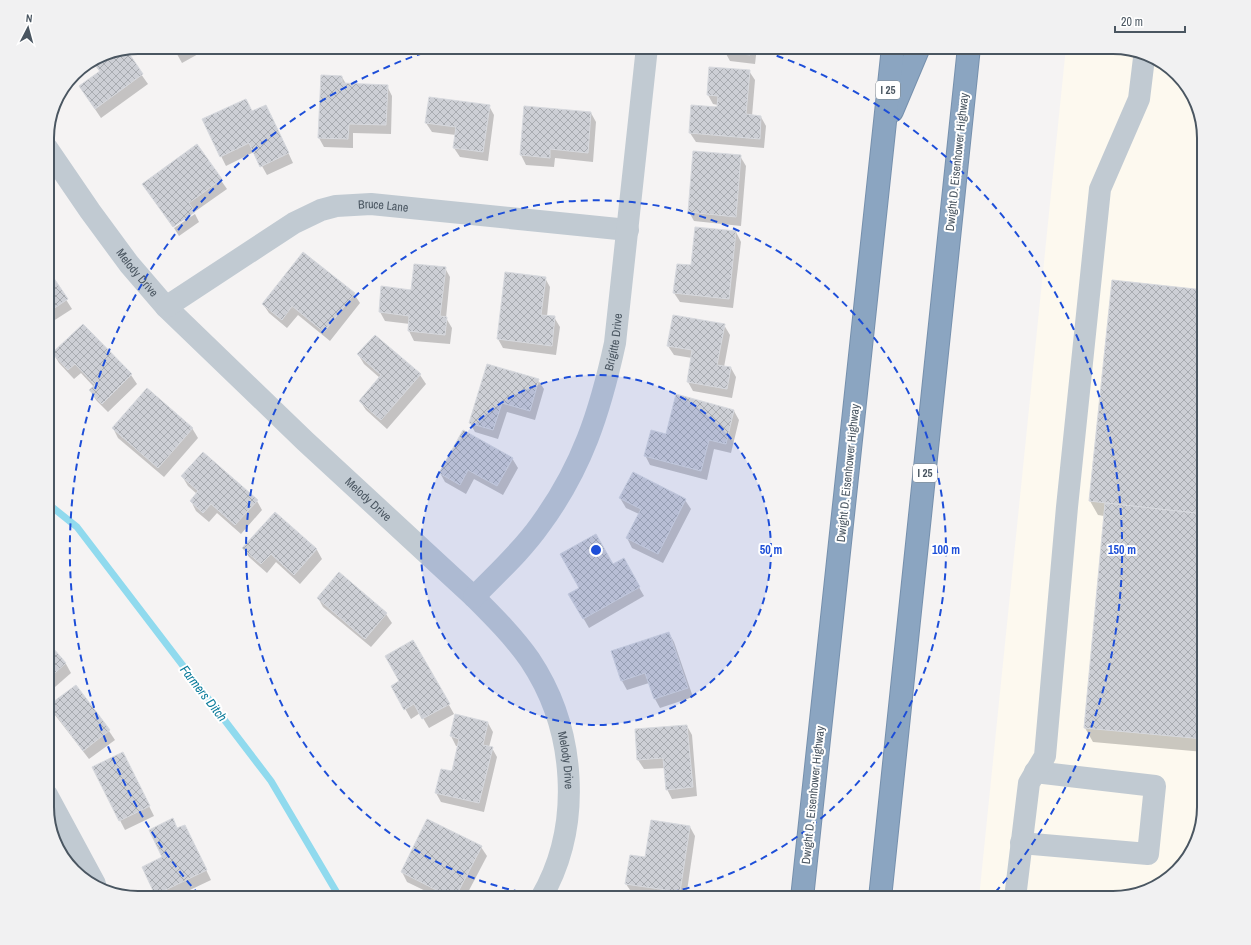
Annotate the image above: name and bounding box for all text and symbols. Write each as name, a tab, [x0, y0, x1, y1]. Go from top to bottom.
north arrow	[8, 8, 48, 48]
scale bar	[1115, 8, 1185, 34]
text: N	[25, 11, 33, 25]
text: 20 m	[1121, 14, 1143, 30]
road number: I 25	[876, 81, 900, 99]
street label: Dwight D. Eisenhower Highway	[942, 92, 972, 232]
street label: Bruce Lane	[358, 196, 409, 216]
street label: Melody Drive	[112, 245, 162, 300]
street label: Brigitte Drive	[601, 312, 626, 372]
street label: Dwight D. Eisenhower Highway	[833, 403, 863, 543]
road number: I 25	[913, 464, 937, 482]
street label: Melody Drive	[342, 474, 395, 525]
text: 50 m	[760, 542, 782, 558]
text: 100 m	[932, 542, 960, 558]
text: 150 m	[1108, 542, 1136, 558]
centre of rings	[589, 543, 603, 557]
water label: Farmers Ditch	[176, 662, 231, 725]
street label: Dwight D. Eisenhower Highway	[798, 725, 828, 865]
street label: Melody Drive	[554, 730, 577, 789]

